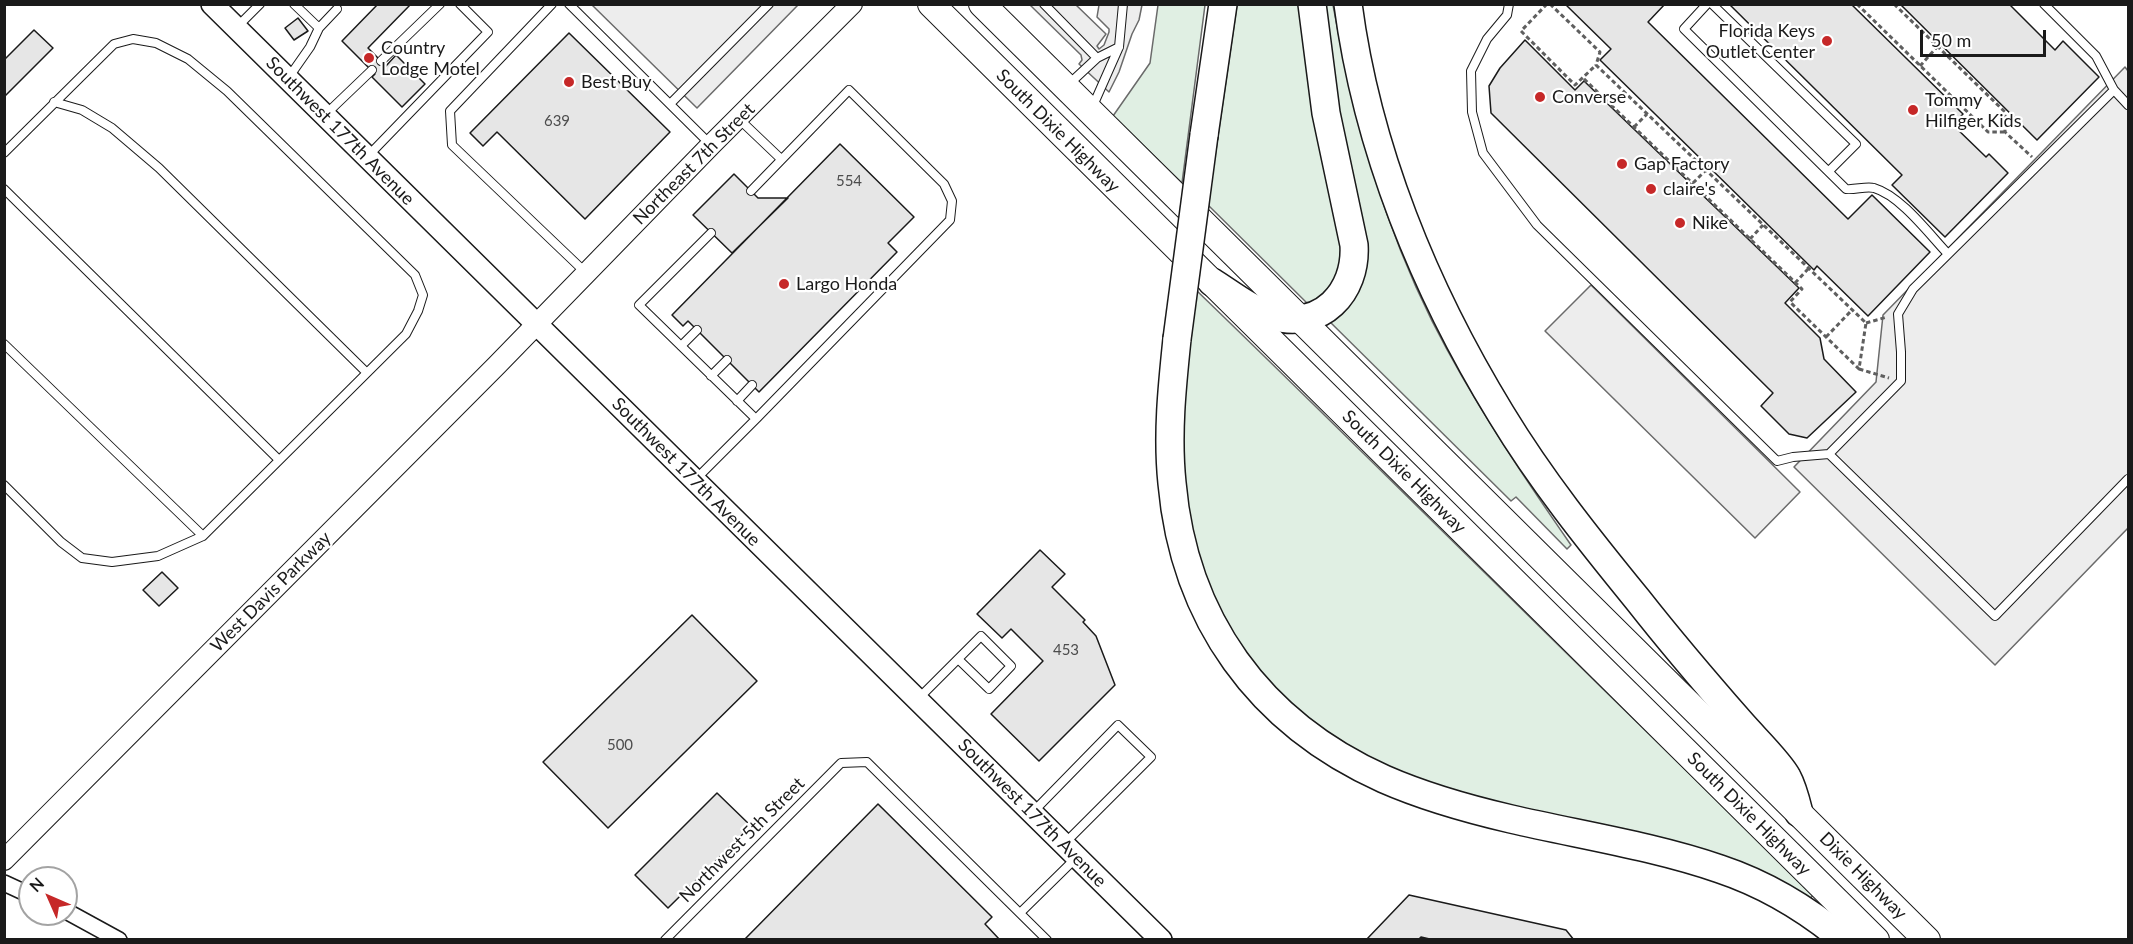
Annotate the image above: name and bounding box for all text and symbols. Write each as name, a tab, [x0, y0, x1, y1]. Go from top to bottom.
scale bar	[1923, 18, 2049, 56]
place label: Florida Keys Outlet Center	[1706, 20, 1815, 63]
text: 50 m	[1931, 29, 1971, 51]
marker: Florida Keys Outlet Center	[1820, 34, 1834, 48]
place label: Country Lodge Motel	[381, 37, 480, 80]
marker: Country Lodge Motel	[362, 51, 376, 65]
street label: Southwest 177th Avenue	[261, 52, 419, 210]
street label: South Dixie Highway	[992, 65, 1124, 197]
place label: Best Buy	[581, 71, 652, 93]
marker: Best Buy	[562, 75, 576, 89]
place label: Converse	[1552, 86, 1626, 108]
place label: Tommy Hilfiger Kids	[1925, 89, 2021, 132]
marker: Converse	[1533, 90, 1547, 104]
street label: Northeast 7th Street	[629, 99, 759, 229]
marker: Tommy Hilfiger Kids	[1906, 103, 1920, 117]
house number: 639	[544, 112, 570, 130]
place label: Gap Factory	[1634, 153, 1730, 175]
marker: Gap Factory	[1615, 157, 1629, 171]
house number: 554	[836, 172, 862, 190]
place label: claire's	[1663, 178, 1716, 200]
marker: claire's	[1644, 182, 1658, 196]
place label: Nike	[1692, 212, 1728, 234]
marker: Nike	[1673, 216, 1687, 230]
place label: Largo Honda	[796, 273, 897, 295]
marker: Largo Honda	[777, 277, 791, 291]
street label: Southwest 177th Avenue	[607, 393, 765, 551]
street label: South Dixie Highway	[1338, 406, 1470, 538]
street label: West Davis Parkway	[206, 527, 336, 657]
house number: 453	[1053, 641, 1079, 659]
street label: Southwest 177th Avenue	[953, 734, 1111, 892]
house number: 500	[607, 736, 633, 754]
street label: South Dixie Highway	[1683, 748, 1815, 880]
street label: Northwest 5th Street	[675, 773, 809, 907]
street label: Dixie Highway	[1815, 828, 1911, 924]
north arrow	[18, 866, 78, 926]
text: N	[25, 873, 47, 895]

